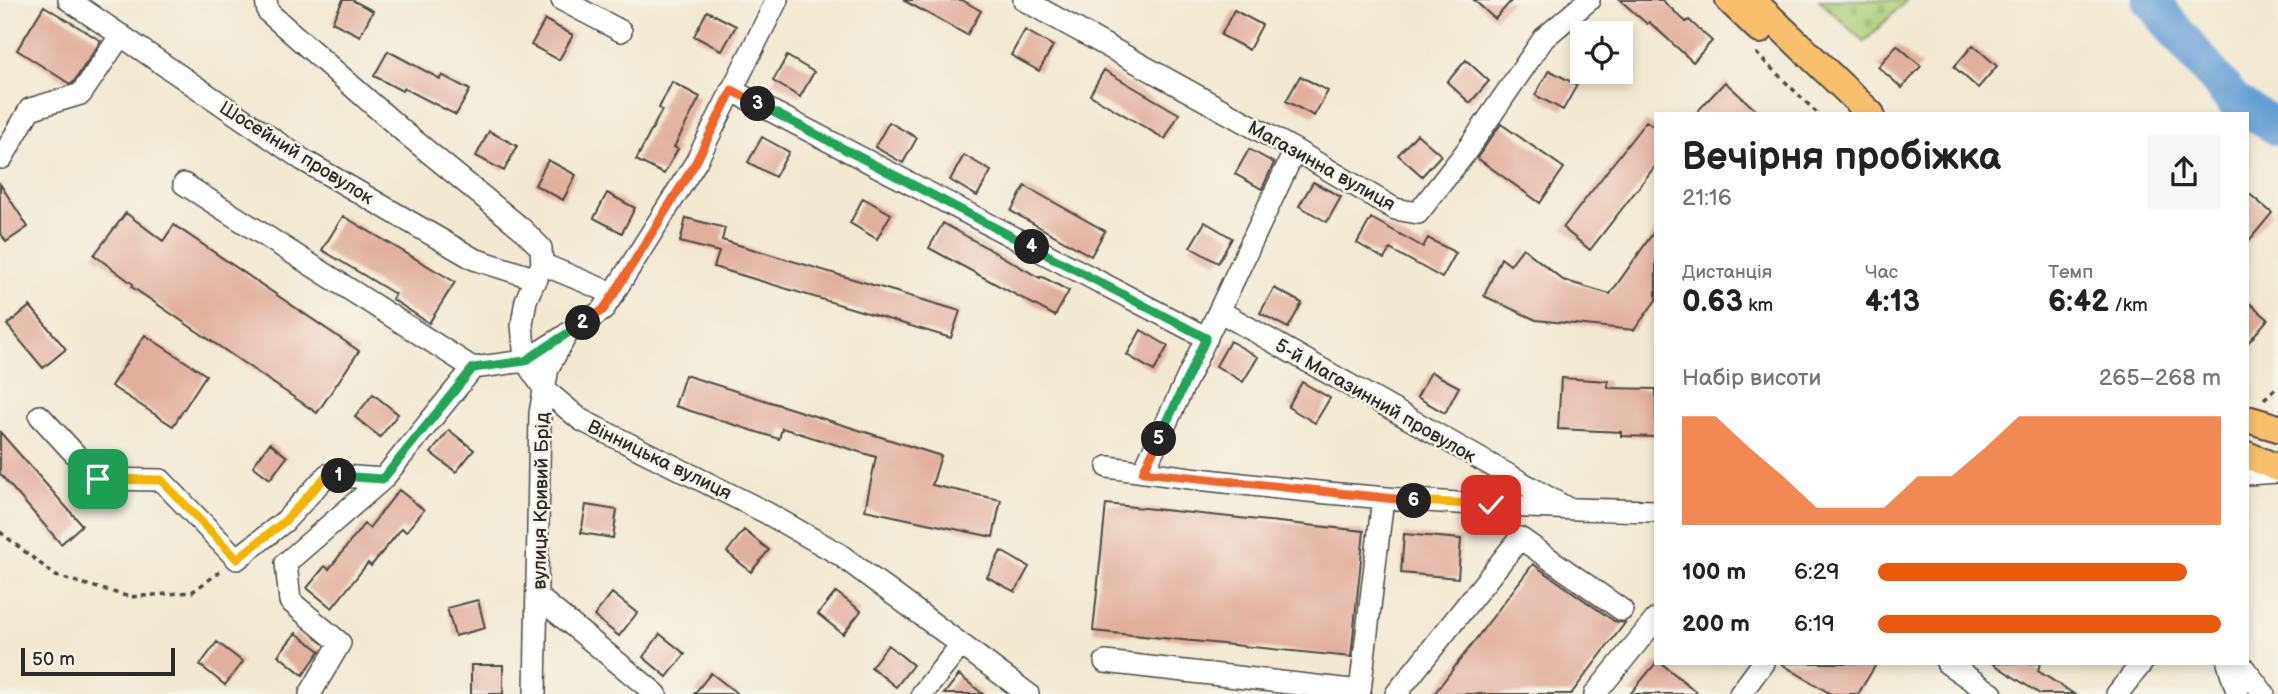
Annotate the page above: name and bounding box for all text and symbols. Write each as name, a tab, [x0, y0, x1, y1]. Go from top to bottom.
map controls	[1570, 21, 1633, 84]
button: locate	[1570, 21, 1633, 84]
pin: 3	[740, 86, 776, 122]
text: 3	[752, 92, 763, 115]
street label: Шосейний провулок	[215, 96, 378, 210]
street label: Магазинна вулиця	[1244, 116, 1399, 216]
text: Вечірня пробіжка	[1682, 135, 2001, 180]
button: share	[2147, 135, 2221, 209]
text: 21:16	[1682, 184, 1732, 212]
pin: 4	[1014, 230, 1050, 264]
text: 4	[1026, 235, 1037, 258]
text: Дистанція	[1682, 261, 1772, 284]
text: Час	[1865, 261, 1898, 284]
text: Темп	[2048, 261, 2093, 284]
text: 0.63	[1682, 284, 1743, 320]
text: 4:13	[1865, 284, 1920, 320]
text: 6:42	[2048, 284, 2109, 320]
text: km	[1743, 294, 1773, 317]
text: /km	[2109, 294, 2148, 317]
pin: 2	[566, 306, 600, 340]
text: 2	[577, 311, 588, 334]
street label: 5-й Магазинний провулок	[1271, 334, 1480, 468]
text: Набір висоти	[1682, 364, 1821, 392]
text: 265–268 m	[2099, 364, 2221, 392]
street label: вулиця Кривий Брід	[528, 412, 555, 590]
street label: Вінницька вулиця	[584, 416, 735, 505]
pin: 5	[1142, 422, 1176, 457]
text: 5	[1153, 427, 1164, 450]
pin	[68, 449, 128, 509]
pin: 1	[322, 458, 356, 494]
icon: arrive	[79, 460, 117, 498]
text: 1	[335, 464, 343, 487]
pin	[1461, 475, 1521, 535]
pin: 6	[1396, 484, 1432, 518]
icon: check	[1472, 486, 1510, 524]
text: 6	[1408, 489, 1419, 512]
text: 100 m	[1682, 558, 1746, 586]
text: 6:29	[1794, 558, 1840, 586]
text: 200 m	[1682, 610, 1750, 638]
text: 6:19	[1794, 610, 1835, 638]
scale bar	[21, 645, 175, 677]
text: 50 m	[32, 648, 75, 671]

